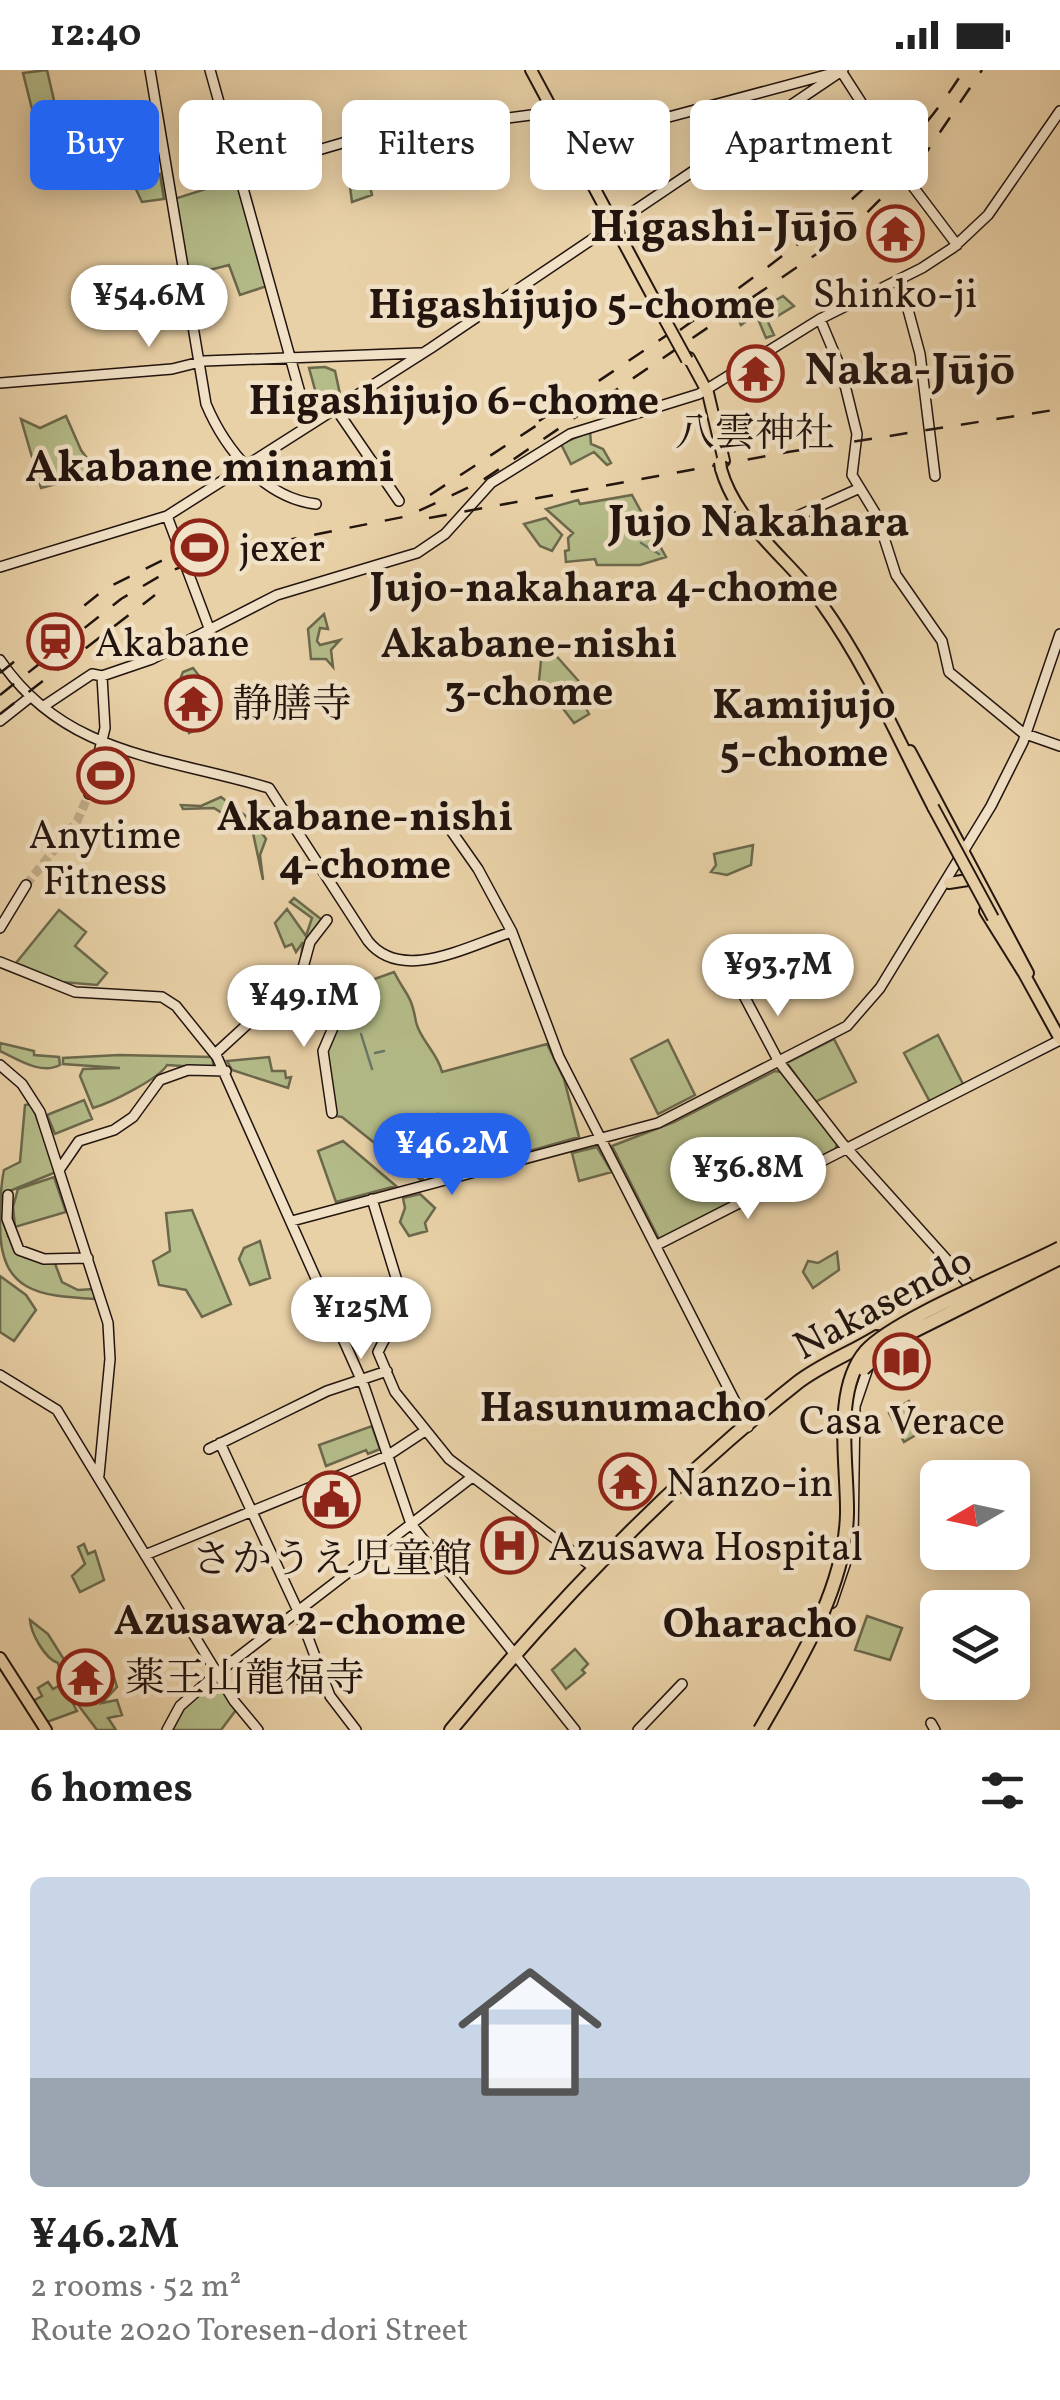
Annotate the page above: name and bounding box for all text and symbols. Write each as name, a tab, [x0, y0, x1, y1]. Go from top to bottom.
text: 12:40	[50, 9, 142, 62]
chip: Buy	[30, 100, 159, 190]
chip: Rent	[179, 100, 322, 190]
chip: Filters	[342, 100, 510, 190]
chip: New	[530, 100, 670, 190]
chip: Apartment	[690, 100, 928, 190]
district label: Higashi-Jūjō	[590, 198, 858, 261]
temple icon: Shinko-ji	[865, 204, 925, 264]
pin: ¥54.6M	[68, 265, 230, 350]
place label: Shinko-ji	[813, 269, 977, 325]
text: ¥54.6M	[93, 275, 205, 319]
district label: Higashijujo 5-chome	[369, 278, 775, 337]
district label: Naka-Jūjō	[805, 341, 1015, 404]
temple icon: 八雲神社	[725, 343, 785, 403]
district label: Higashijujo 6-chome	[249, 374, 659, 433]
place label: 八雲神社	[675, 408, 835, 464]
district label: Akabane minami	[25, 438, 395, 501]
district label: Jujo Nakahara	[607, 493, 910, 556]
sports icon: jexer	[170, 517, 230, 577]
place label: jexer	[239, 523, 325, 579]
district label: Jujo-nakahara 4-chome	[369, 561, 838, 620]
station icon: Akabane	[26, 612, 86, 672]
district label: Akabane-nishi 3-chome	[381, 617, 677, 724]
place label: Akabane	[95, 618, 250, 674]
temple icon: 静膳寺	[163, 673, 223, 733]
district label: Kamijujo 5-chome	[712, 678, 896, 785]
place label: 静膳寺	[232, 679, 352, 735]
sports icon: Anytime Fitness	[75, 745, 135, 805]
district label: Akabane-nishi 4-chome	[217, 790, 513, 897]
place label: Anytime Fitness	[29, 810, 181, 912]
pin: ¥93.7M	[697, 934, 859, 1019]
text: ¥93.7M	[724, 944, 832, 988]
pin: ¥49.1M	[223, 965, 385, 1050]
text: ¥49.1M	[249, 975, 359, 1019]
pin: ¥46.2M	[371, 1113, 533, 1198]
text: ¥46.2M	[395, 1123, 509, 1167]
pin: ¥36.8M	[667, 1137, 829, 1222]
text: ¥36.8M	[692, 1147, 804, 1191]
street label: Nakasendo	[785, 1235, 983, 1376]
pin: ¥125M	[291, 1277, 431, 1362]
text: ¥125M	[313, 1287, 409, 1331]
library icon: Casa Verace	[872, 1331, 932, 1391]
district label: Hasunumacho	[480, 1381, 766, 1440]
place label: Casa Verace	[799, 1396, 1005, 1452]
temple icon: Nanzo-in	[597, 1452, 657, 1512]
place label: Nanzo-in	[666, 1458, 833, 1514]
north arrow	[920, 1460, 1030, 1570]
map controls	[920, 1460, 1030, 1700]
public building icon: さかうえ児童館	[302, 1469, 362, 1529]
hospital icon: Azusawa Hospital	[479, 1516, 539, 1576]
place label: Azusawa Hospital	[548, 1522, 863, 1578]
place label: さかうえ児童館	[192, 1534, 472, 1590]
button: layers	[920, 1590, 1030, 1700]
district label: Azusawa 2-chome	[114, 1594, 466, 1653]
district label: Oharacho	[663, 1597, 857, 1656]
temple icon: 薬王山龍福寺	[56, 1647, 116, 1707]
place label: 薬王山龍福寺	[125, 1653, 365, 1709]
text: 6 homes	[30, 1761, 193, 1820]
icon: filters	[975, 1763, 1030, 1818]
icon: home	[440, 1942, 620, 2122]
text: ¥46.2M	[30, 2207, 179, 2266]
text: 2 rooms · 52 m²	[30, 2266, 241, 2310]
text: Route 2020 Toresen-dori Street	[30, 2310, 468, 2354]

